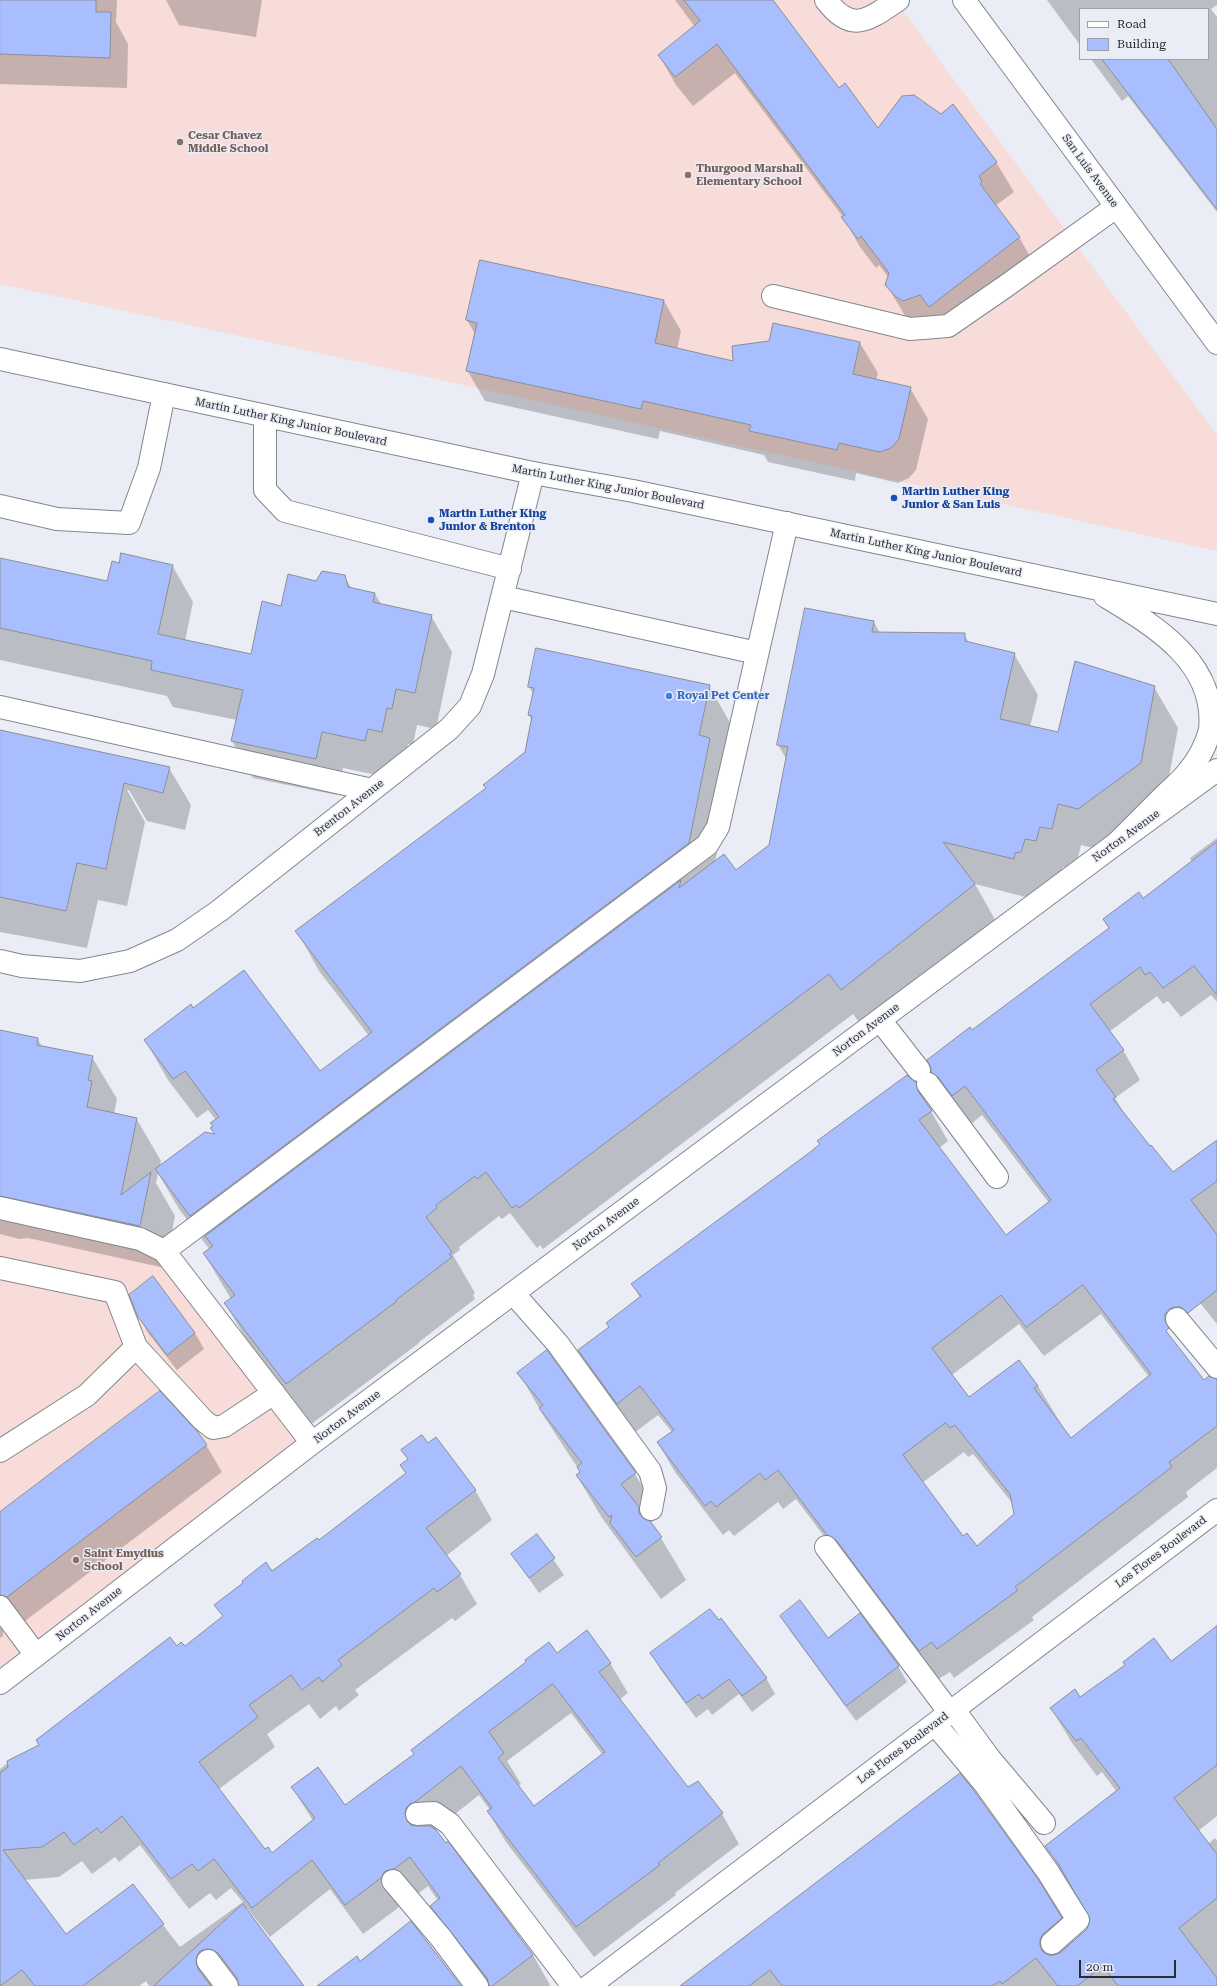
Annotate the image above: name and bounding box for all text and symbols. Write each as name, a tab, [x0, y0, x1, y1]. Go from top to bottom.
legend	[1079, 8, 1209, 60]
text: Road	[1117, 17, 1146, 31]
text: Building	[1117, 37, 1166, 51]
place label: Cesar Chavez Middle School	[188, 129, 268, 155]
street label: San Luis Avenue	[1059, 132, 1121, 210]
marker: Cesar Chavez Middle School	[175, 137, 185, 147]
place label: Thurgood Marshall Elementary School	[696, 162, 803, 188]
marker: Thurgood Marshall Elementary School	[683, 170, 693, 180]
street label: Martin Luther King Junior Boulevard	[194, 395, 388, 449]
street label: Martin Luther King Junior Boulevard	[511, 462, 705, 512]
place label: Martin Luther King Junior & San Luis	[902, 485, 1009, 511]
marker: Martin Luther King Junior & San Luis	[889, 493, 899, 503]
place label: Martin Luther King Junior & Brenton	[439, 507, 546, 533]
marker: Martin Luther King Junior & Brenton	[426, 515, 436, 525]
street label: Martin Luther King Junior Boulevard	[829, 526, 1023, 580]
place label: Royal Pet Center	[677, 689, 770, 703]
marker: Royal Pet Center	[664, 691, 674, 701]
street label: Brenton Avenue	[311, 777, 387, 839]
street label: Norton Avenue	[1090, 807, 1162, 865]
street label: Norton Avenue	[830, 1001, 902, 1059]
street label: Norton Avenue	[570, 1195, 642, 1253]
street label: Norton Avenue	[311, 1388, 383, 1446]
street label: Los Flores Boulevard	[1113, 1513, 1209, 1591]
place label: Saint Emydius School	[84, 1547, 164, 1573]
marker: Saint Emydius School	[71, 1555, 81, 1565]
street label: Norton Avenue	[53, 1584, 125, 1644]
street label: Los Flores Boulevard	[855, 1709, 951, 1787]
scale bar	[1081, 1952, 1178, 1978]
text: 20 m	[1086, 1960, 1113, 1974]

